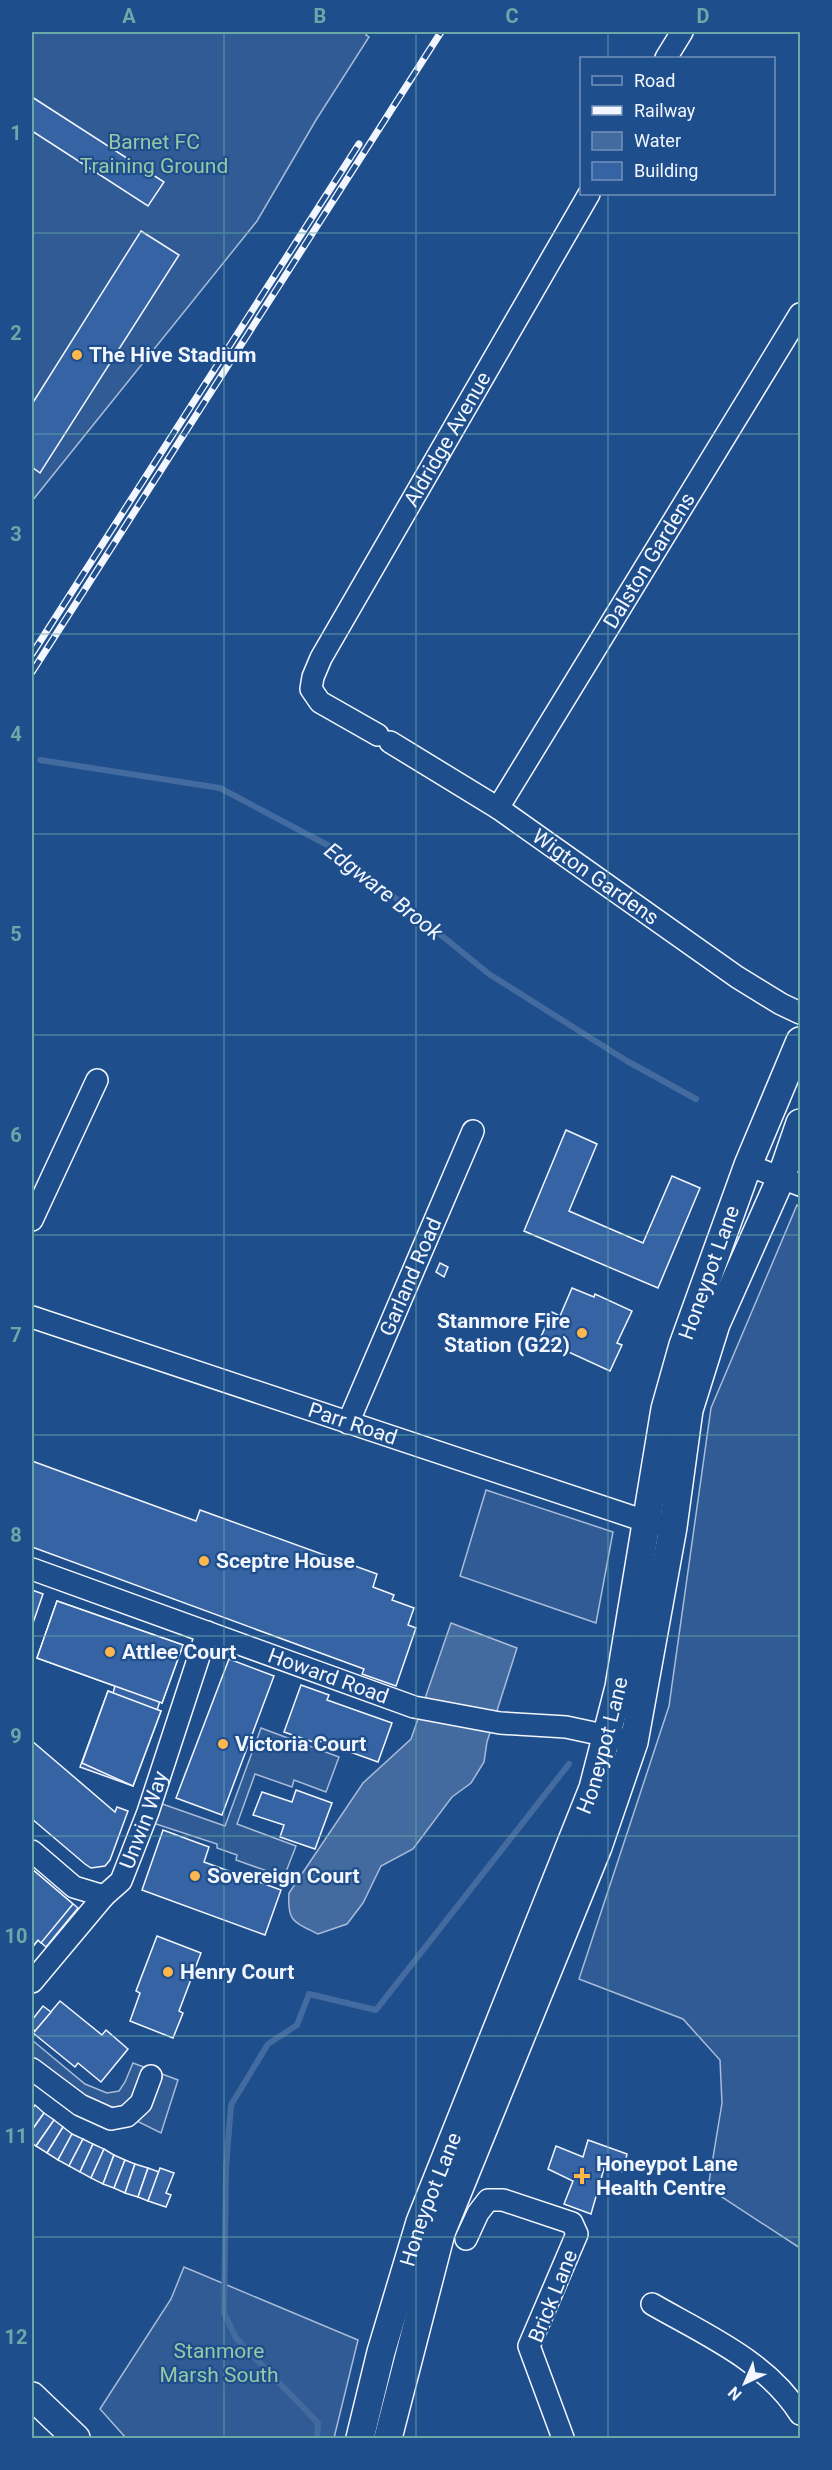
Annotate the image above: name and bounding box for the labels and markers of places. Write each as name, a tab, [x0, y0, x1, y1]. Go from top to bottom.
place label: The Hive Stadium	[89, 343, 256, 367]
marker: The Hive Stadium	[70, 348, 84, 362]
place label: Stanmore Fire Station (G22)	[437, 1309, 570, 1357]
marker: Stanmore Fire Station (G22)	[575, 1326, 589, 1340]
place label: Sceptre House	[216, 1549, 355, 1573]
marker: Sceptre House	[197, 1554, 211, 1568]
place label: Attlee Court	[122, 1640, 236, 1664]
marker: Attlee Court	[103, 1645, 117, 1659]
place label: Victoria Court	[235, 1732, 366, 1756]
marker: Victoria Court	[216, 1737, 230, 1751]
place label: Sovereign Court	[207, 1864, 360, 1888]
marker: Sovereign Court	[188, 1869, 202, 1883]
place label: Henry Court	[180, 1960, 294, 1984]
marker: Henry Court	[161, 1965, 175, 1979]
place label: Honeypot Lane Health Centre	[596, 2152, 738, 2200]
marker: Honeypot Lane Health Centre	[573, 2167, 591, 2185]

